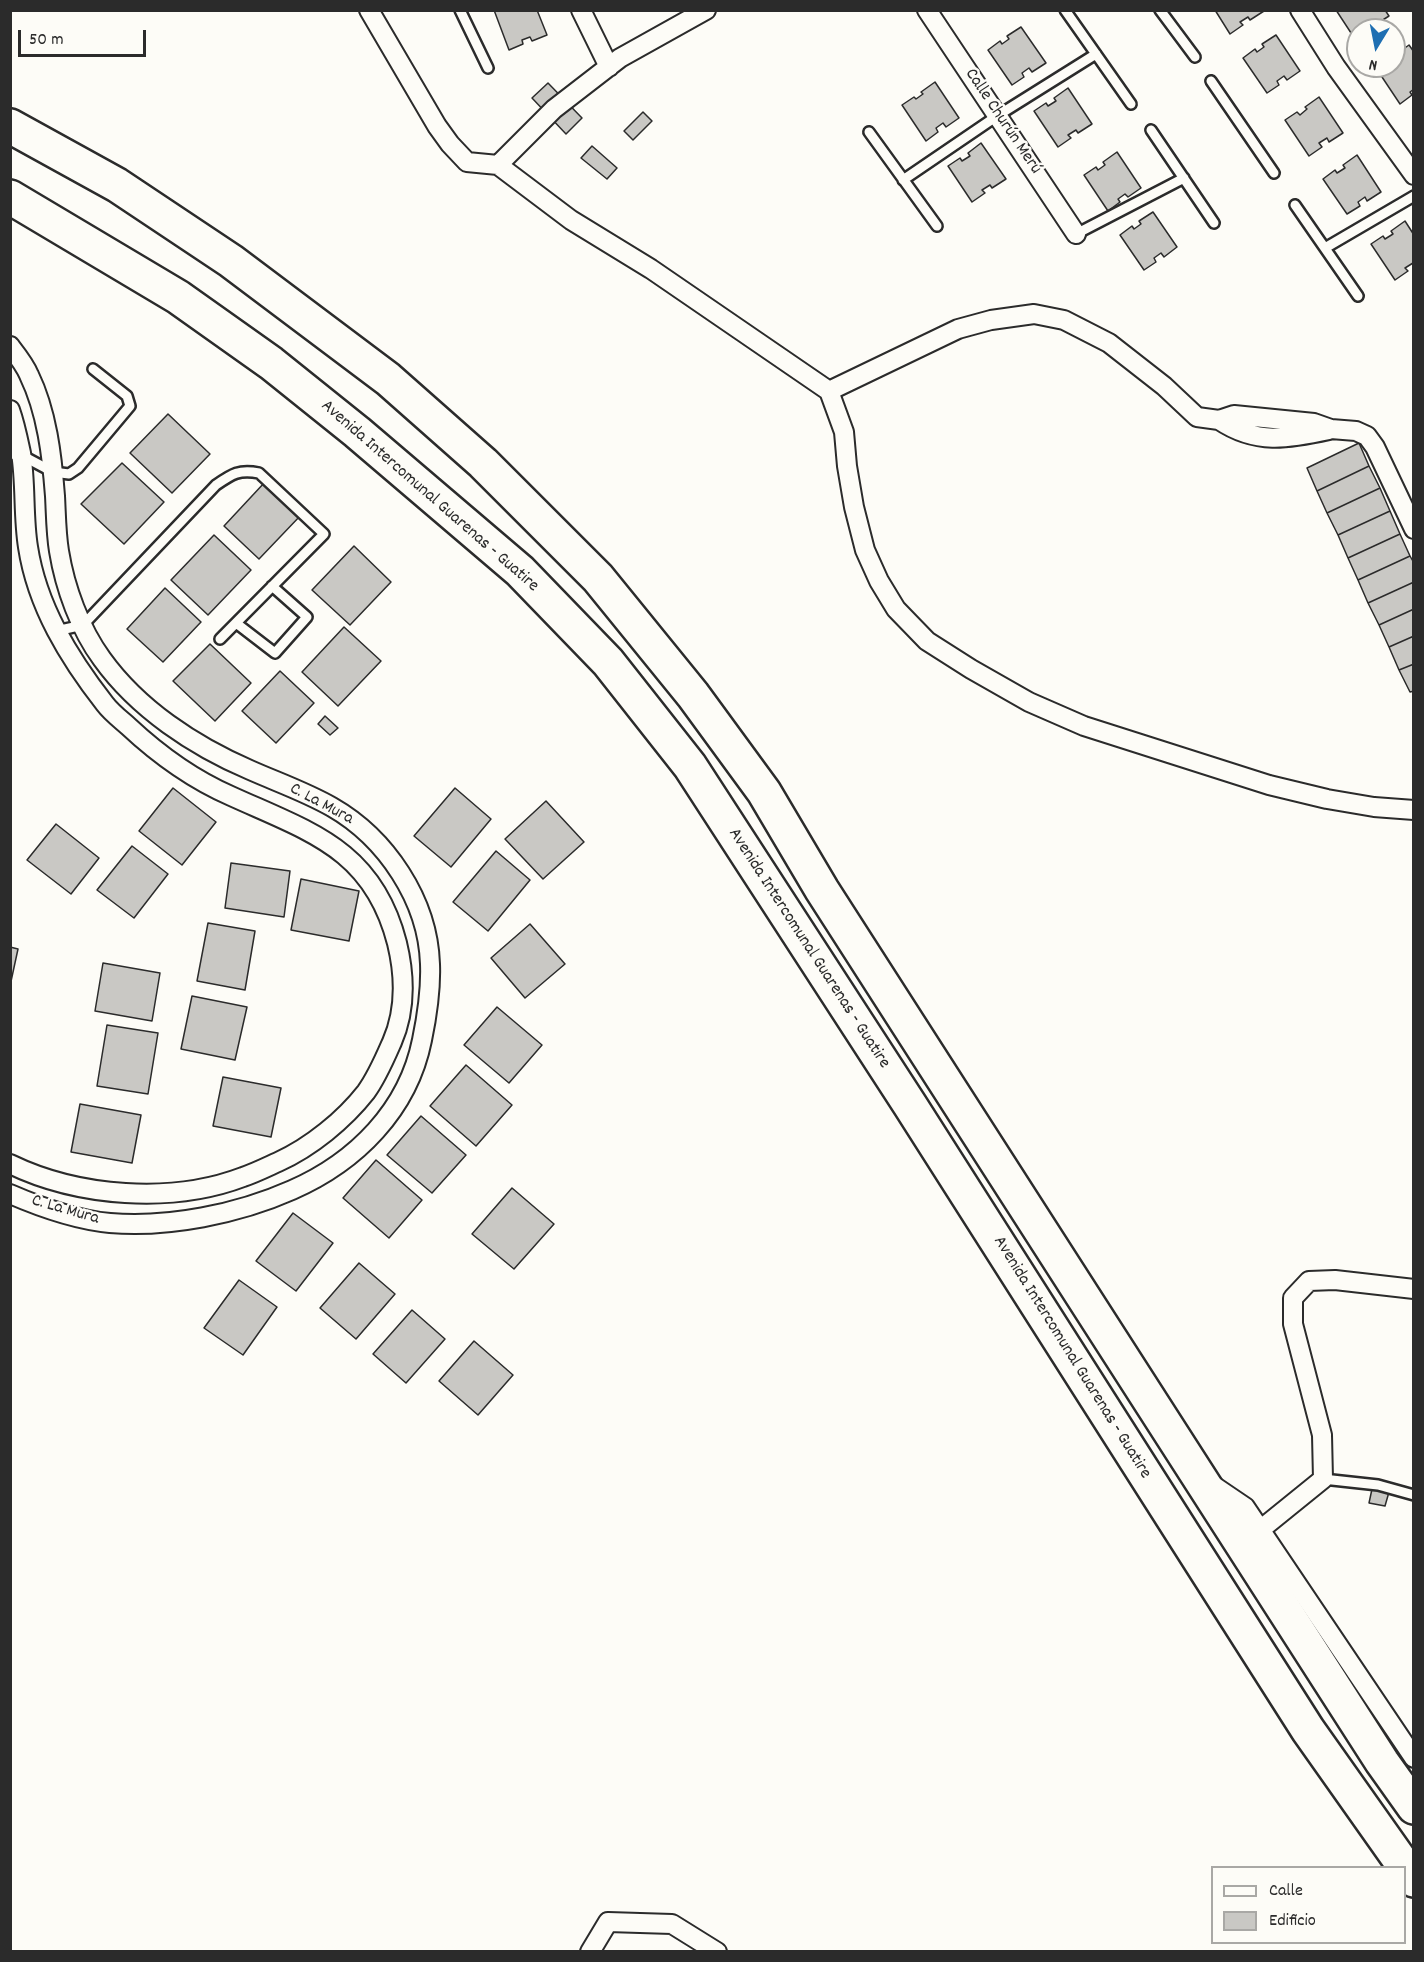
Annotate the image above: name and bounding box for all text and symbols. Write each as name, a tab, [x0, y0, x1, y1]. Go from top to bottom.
scale bar	[21, 18, 148, 56]
north arrow	[1346, 18, 1406, 78]
text: 50 m	[29, 28, 64, 53]
text: N	[1367, 52, 1379, 76]
street label: Calle Churún Merú	[959, 65, 1045, 179]
street label: Avenida Intercomunal Guarenas - Guatire	[316, 396, 542, 598]
street label: C. La Mura	[285, 779, 357, 831]
street label: Avenida Intercomunal Guarenas - Guatire	[722, 825, 894, 1073]
street label: C. La Mura	[29, 1191, 101, 1231]
street label: Avenida Intercomunal Guarenas - Guatire	[987, 1233, 1155, 1483]
legend	[1211, 1866, 1406, 1944]
text: Calle	[1269, 1879, 1303, 1904]
text: Edificio	[1269, 1909, 1316, 1934]

